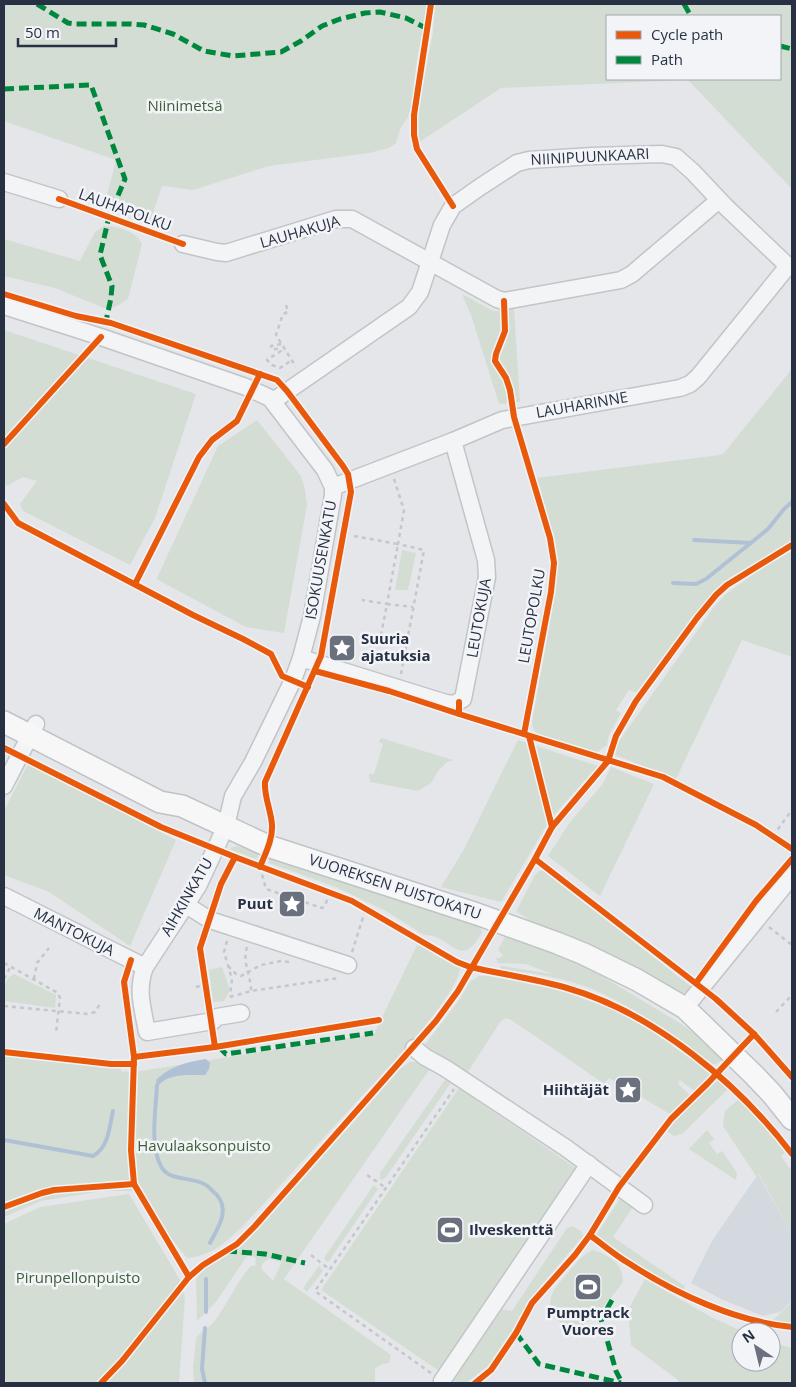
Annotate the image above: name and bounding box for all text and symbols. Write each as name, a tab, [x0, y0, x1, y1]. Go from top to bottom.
scale bar	[18, 15, 115, 47]
legend	[606, 15, 781, 80]
text: 50 m	[25, 22, 60, 42]
text: Cycle path	[651, 24, 723, 44]
text: Path	[651, 49, 683, 69]
park label: Niinimetsä	[148, 95, 223, 115]
street label: NIINIPUUNKAARI	[530, 143, 650, 169]
street label: LAUHAPOLKU	[76, 183, 175, 235]
street label: LAUHAKUJA	[257, 210, 343, 252]
street label: LAUHARINNE	[534, 386, 629, 422]
street label: ISOKUUSENKATU	[300, 499, 340, 621]
street label: LEUTOPOLKU	[513, 567, 549, 665]
street label: LEUTOKUJA	[461, 576, 495, 659]
place label: Suuria ajatuksia	[361, 628, 430, 665]
place icon: Suuria ajatuksia	[327, 633, 357, 663]
street label: VUOREKSEN PUISTOKATU	[307, 849, 484, 923]
street label: AIHKINKATU	[156, 854, 217, 939]
place icon: Puut	[277, 889, 307, 919]
place label: Puut	[237, 893, 273, 913]
street label: MANTOKUJA	[31, 902, 119, 960]
place icon: Hiihtäjät	[613, 1075, 643, 1105]
place label: Hiihtäjät	[543, 1079, 609, 1099]
park label: Havulaaksonpuisto	[137, 1135, 271, 1155]
sports icon: Ilveskenttä	[435, 1215, 465, 1245]
place label: Ilveskenttä	[469, 1219, 554, 1239]
park label: Pirunpellonpuisto	[16, 1267, 140, 1287]
sports icon: Pumptrack Vuores	[573, 1272, 603, 1302]
place label: Pumptrack Vuores	[547, 1302, 630, 1339]
north arrow	[731, 1322, 781, 1372]
text: N	[738, 1325, 758, 1347]

